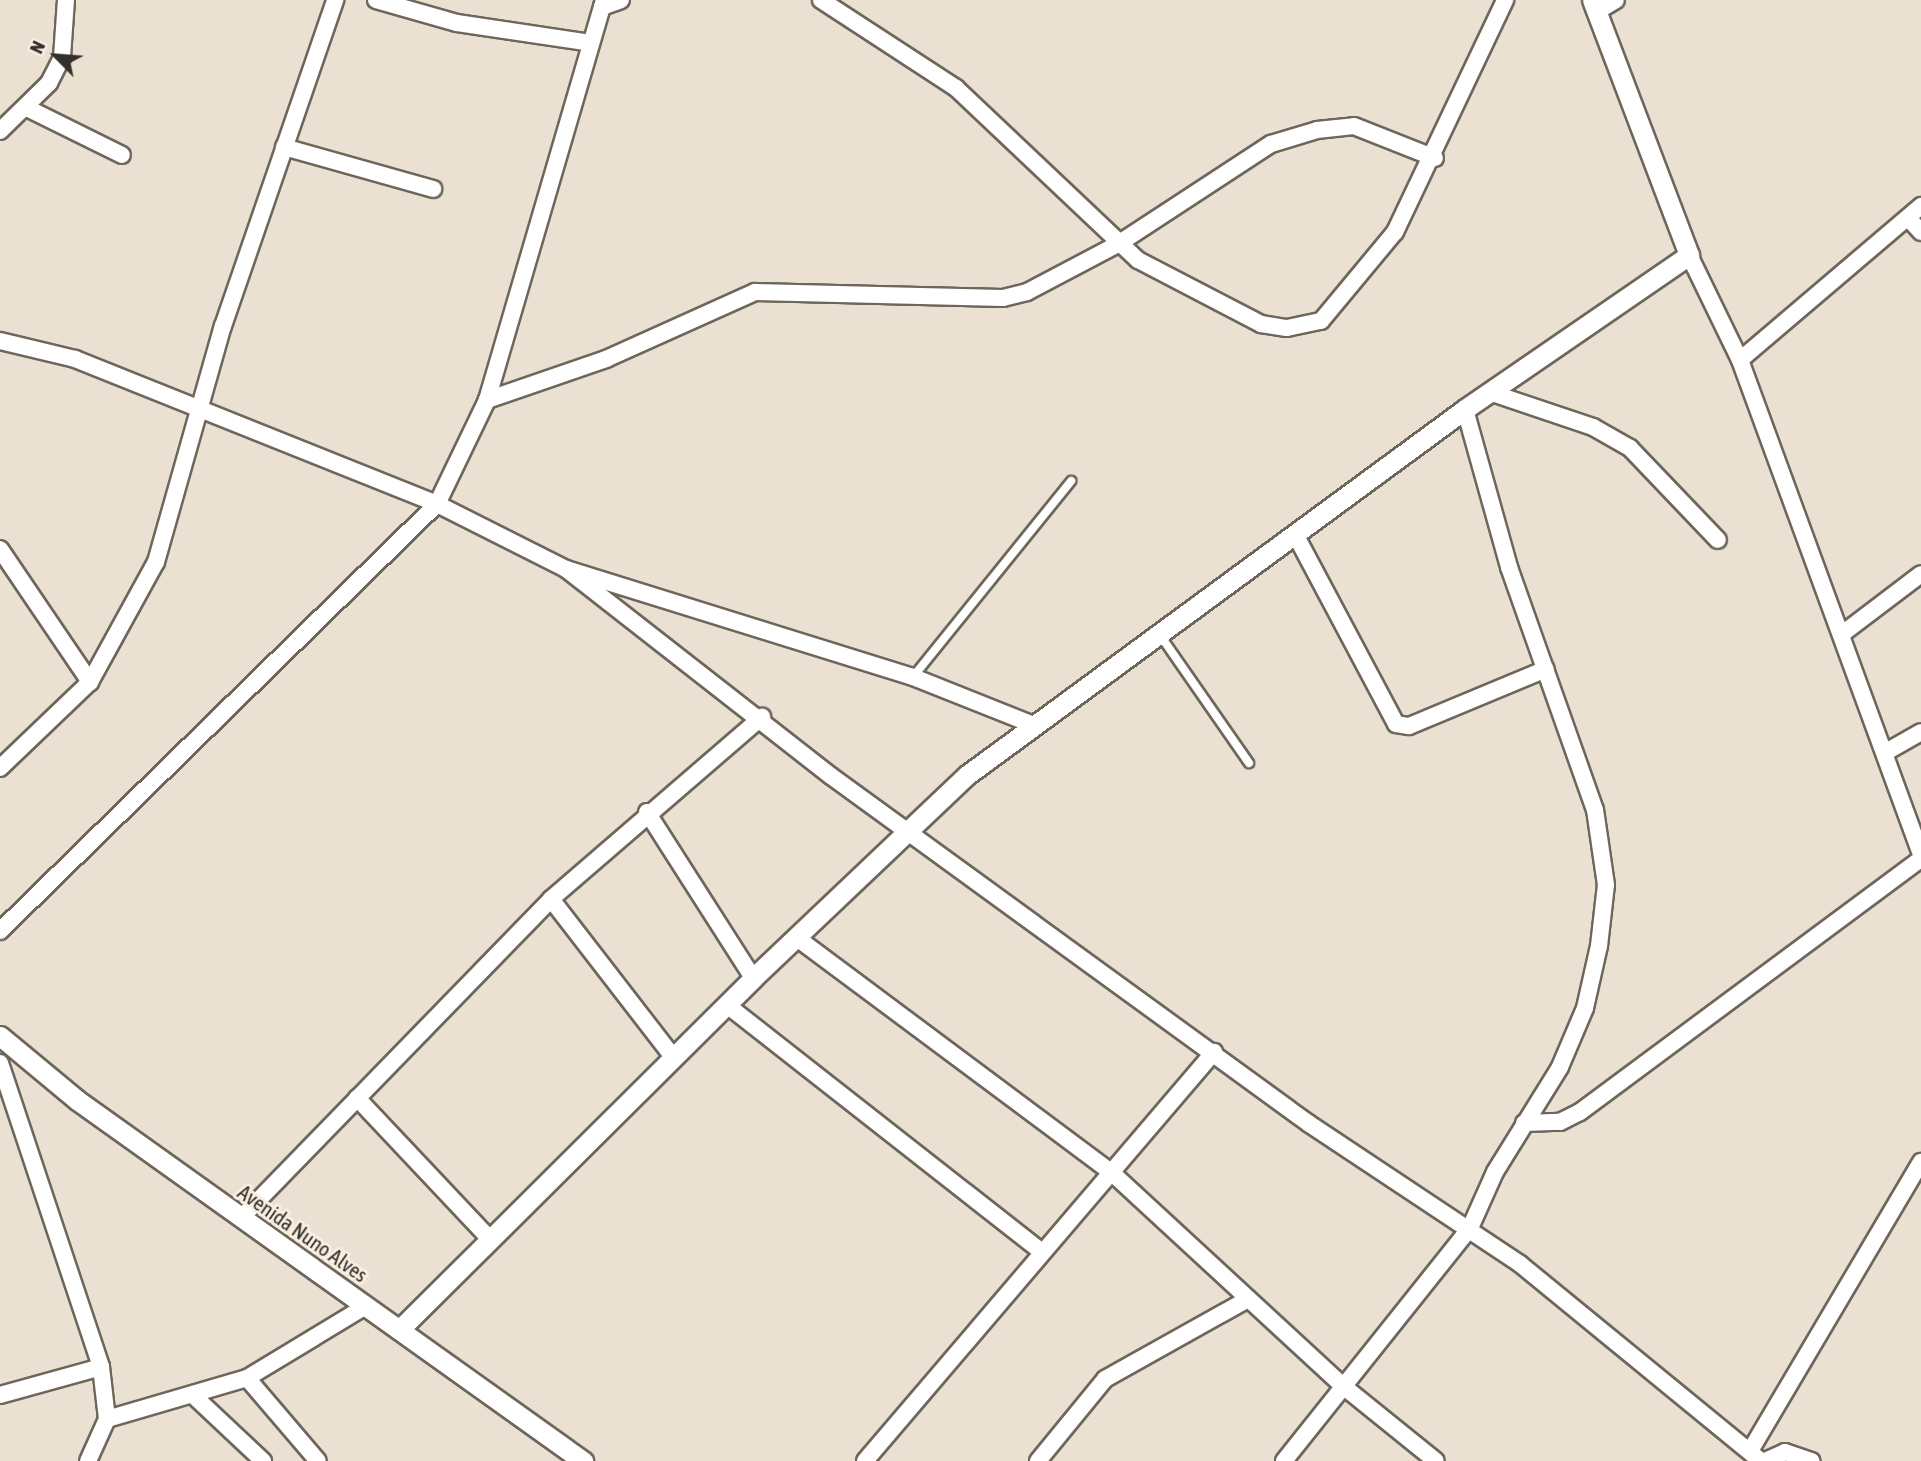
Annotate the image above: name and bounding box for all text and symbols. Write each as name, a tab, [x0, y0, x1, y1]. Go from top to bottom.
north arrow	[21, 21, 91, 91]
text: N	[25, 37, 49, 57]
street label: Avenida Nuno Alves	[233, 1179, 373, 1287]

